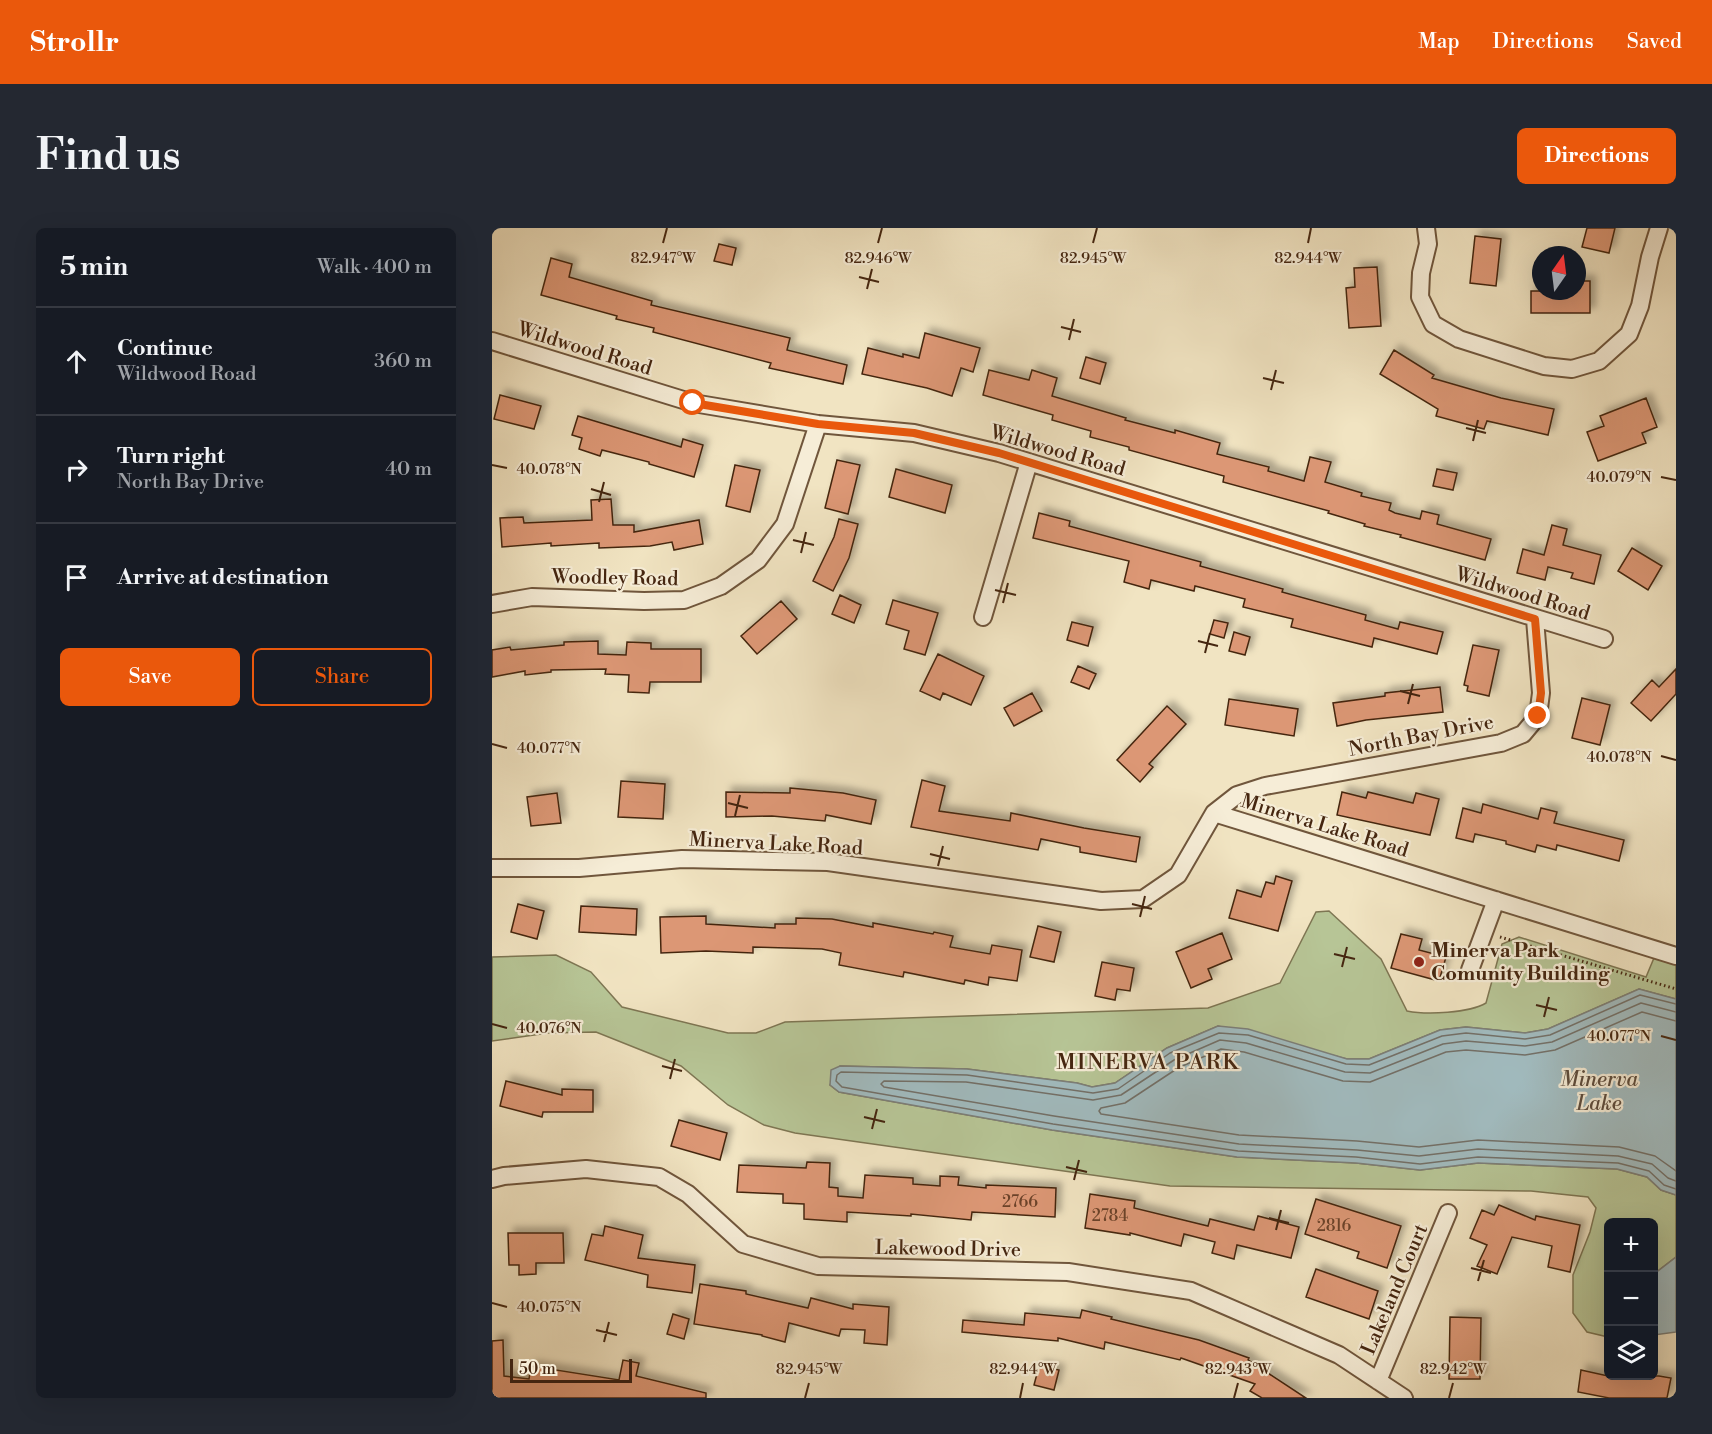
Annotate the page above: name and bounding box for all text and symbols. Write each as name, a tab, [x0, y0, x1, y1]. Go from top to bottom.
text: Strollr	[30, 25, 119, 60]
text: Map	[1418, 29, 1460, 55]
text: Directions	[1493, 29, 1594, 55]
text: Saved	[1627, 29, 1682, 55]
button: Directions	[1517, 128, 1676, 184]
text: Find us	[36, 130, 180, 183]
north arrow	[1532, 246, 1586, 300]
text: 82.947°W	[630, 249, 696, 268]
text: 82.946°W	[844, 249, 912, 268]
text: 82.945°W	[1060, 249, 1127, 268]
text: 82.944°W	[1274, 249, 1342, 268]
text: 5 min	[60, 251, 128, 283]
text: Walk · 400 m	[317, 255, 432, 280]
street label: Wildwood Road	[513, 317, 655, 382]
text: Continue	[117, 335, 213, 362]
icon: ahead	[60, 345, 93, 378]
text: 360 m	[374, 349, 432, 374]
text: Wildwood Road	[117, 362, 256, 387]
route start	[679, 389, 705, 415]
street label: Wildwood Road	[986, 420, 1129, 483]
text: Turn right	[117, 443, 225, 470]
icon: right	[60, 453, 93, 486]
text: 40 m	[385, 457, 432, 482]
text: 40.078°N	[516, 460, 582, 479]
text: 40.079°N	[1586, 468, 1652, 487]
text: North Bay Drive	[117, 470, 264, 495]
icon: arrive	[60, 561, 93, 594]
street label: Wildwood Road	[1451, 562, 1593, 627]
text: Arrive at destination	[117, 564, 329, 591]
street label: Woodley Road	[550, 565, 679, 592]
button: Save	[60, 648, 240, 706]
button: Share	[252, 648, 432, 706]
route end	[1524, 702, 1550, 728]
street label: North Bay Drive	[1347, 710, 1496, 763]
text: 40.077°N	[517, 739, 581, 758]
text: 40.078°N	[1586, 748, 1652, 767]
street label: Minerva Lake Road	[1238, 789, 1412, 864]
street label: Minerva Lake Road	[688, 827, 864, 862]
place label: Minerva Park Comunity Building	[1431, 939, 1610, 987]
marker: Minerva Park Comunity Building	[1412, 955, 1426, 969]
text: 40.076°N	[517, 1019, 581, 1038]
text: 40.077°N	[1587, 1027, 1651, 1046]
district label: MINERVA PARK	[1056, 1049, 1240, 1076]
water label: Minerva Lake	[1560, 1067, 1638, 1117]
house number: 2766	[1002, 1192, 1038, 1212]
house number: 2784	[1092, 1206, 1129, 1226]
house number: 2816	[1317, 1216, 1352, 1236]
map controls	[1604, 1218, 1658, 1380]
button: +	[1604, 1218, 1658, 1272]
street label: Lakeland Court	[1357, 1220, 1434, 1359]
street label: Lakewood Drive	[875, 1236, 1021, 1263]
button: −	[1604, 1272, 1658, 1326]
text: 40.075°N	[517, 1298, 581, 1317]
button: layers	[1604, 1326, 1658, 1380]
scale bar	[510, 1356, 632, 1384]
text: 50 m	[519, 1359, 556, 1379]
text: 82.945°W	[776, 1360, 843, 1379]
text: 82.944°W	[989, 1360, 1057, 1379]
text: 82.943°W	[1205, 1360, 1272, 1379]
text: 82.942°W	[1420, 1360, 1487, 1379]

